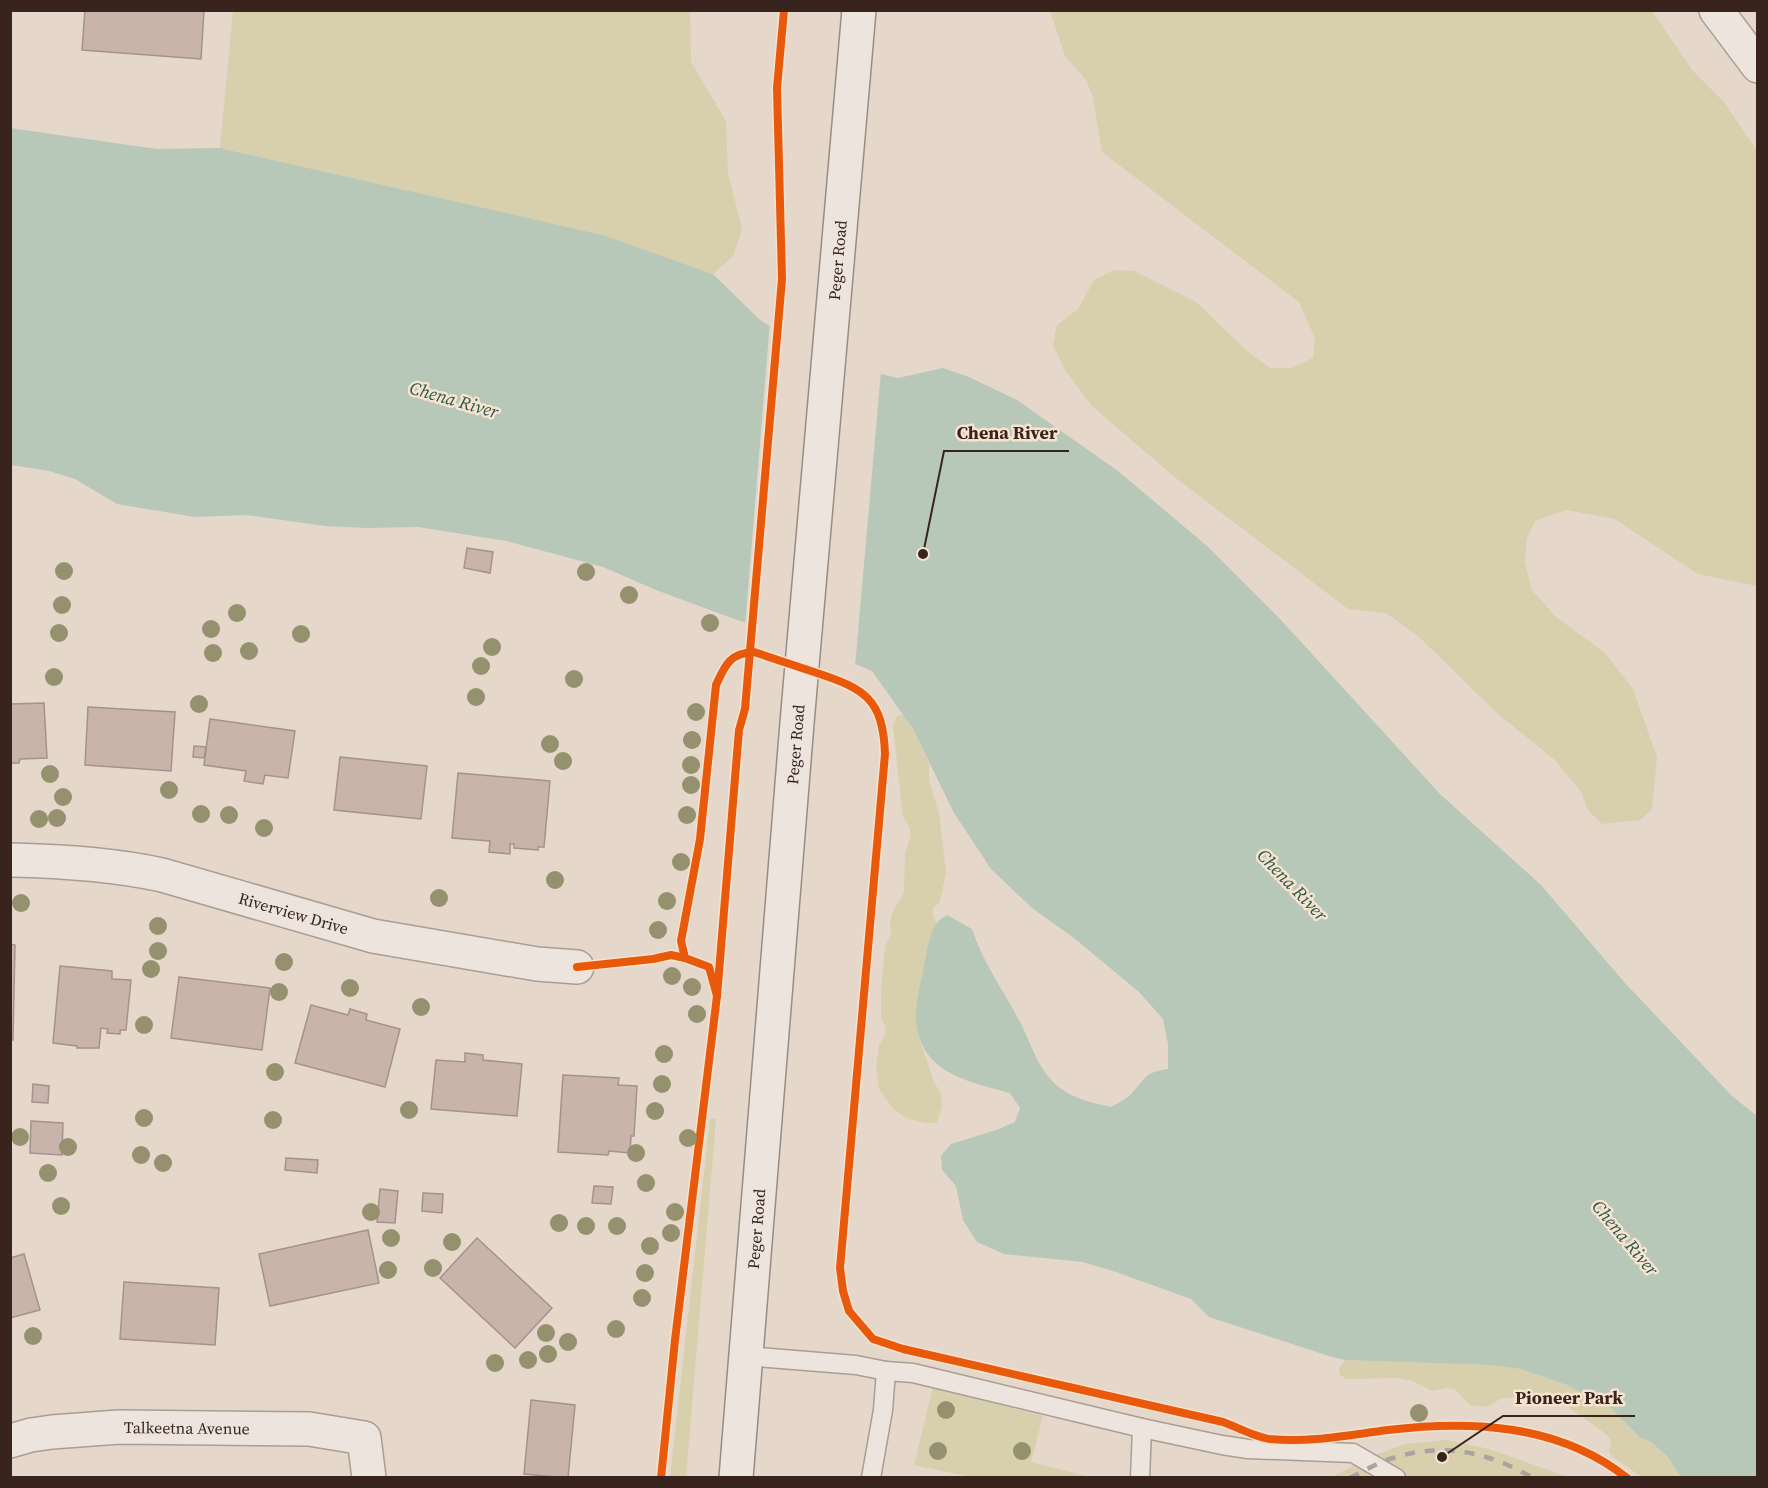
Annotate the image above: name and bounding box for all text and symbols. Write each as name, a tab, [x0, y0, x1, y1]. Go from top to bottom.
street label: Peger Road	[823, 219, 852, 301]
water label: Chena River	[407, 375, 502, 424]
callout: Chena River	[944, 415, 1069, 451]
text: Chena River	[957, 420, 1058, 445]
street label: Peger Road	[781, 703, 810, 785]
water label: Chena River	[1252, 843, 1334, 927]
street label: Riverview Drive	[236, 887, 351, 939]
street label: Peger Road	[742, 1188, 770, 1270]
water label: Chena River	[1586, 1195, 1665, 1281]
callout: Pioneer Park	[1503, 1380, 1635, 1416]
text: Pioneer Park	[1515, 1385, 1623, 1410]
street label: Talkeetna Avenue	[124, 1416, 250, 1439]

